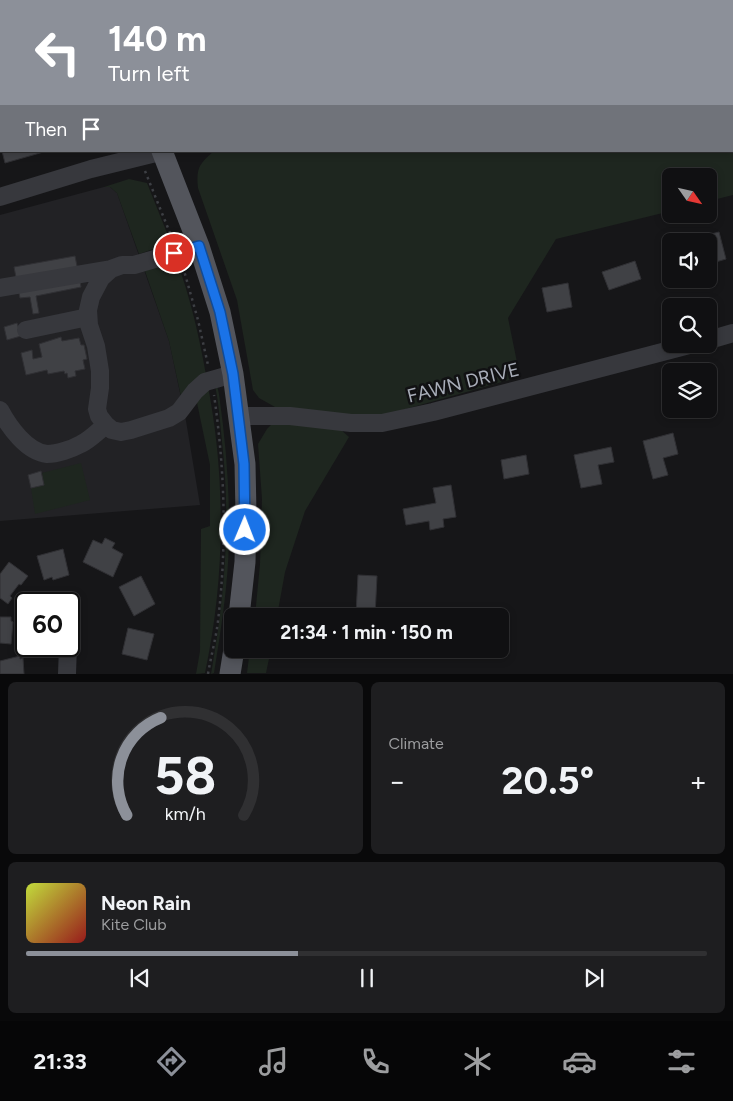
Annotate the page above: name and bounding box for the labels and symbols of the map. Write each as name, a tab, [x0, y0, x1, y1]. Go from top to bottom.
north arrow	[662, 168, 718, 222]
pin	[153, 232, 195, 274]
street label: FAWN DRIVE	[405, 357, 522, 408]
position arrow	[218, 503, 270, 555]
speed limit sign: 60	[15, 592, 80, 657]

